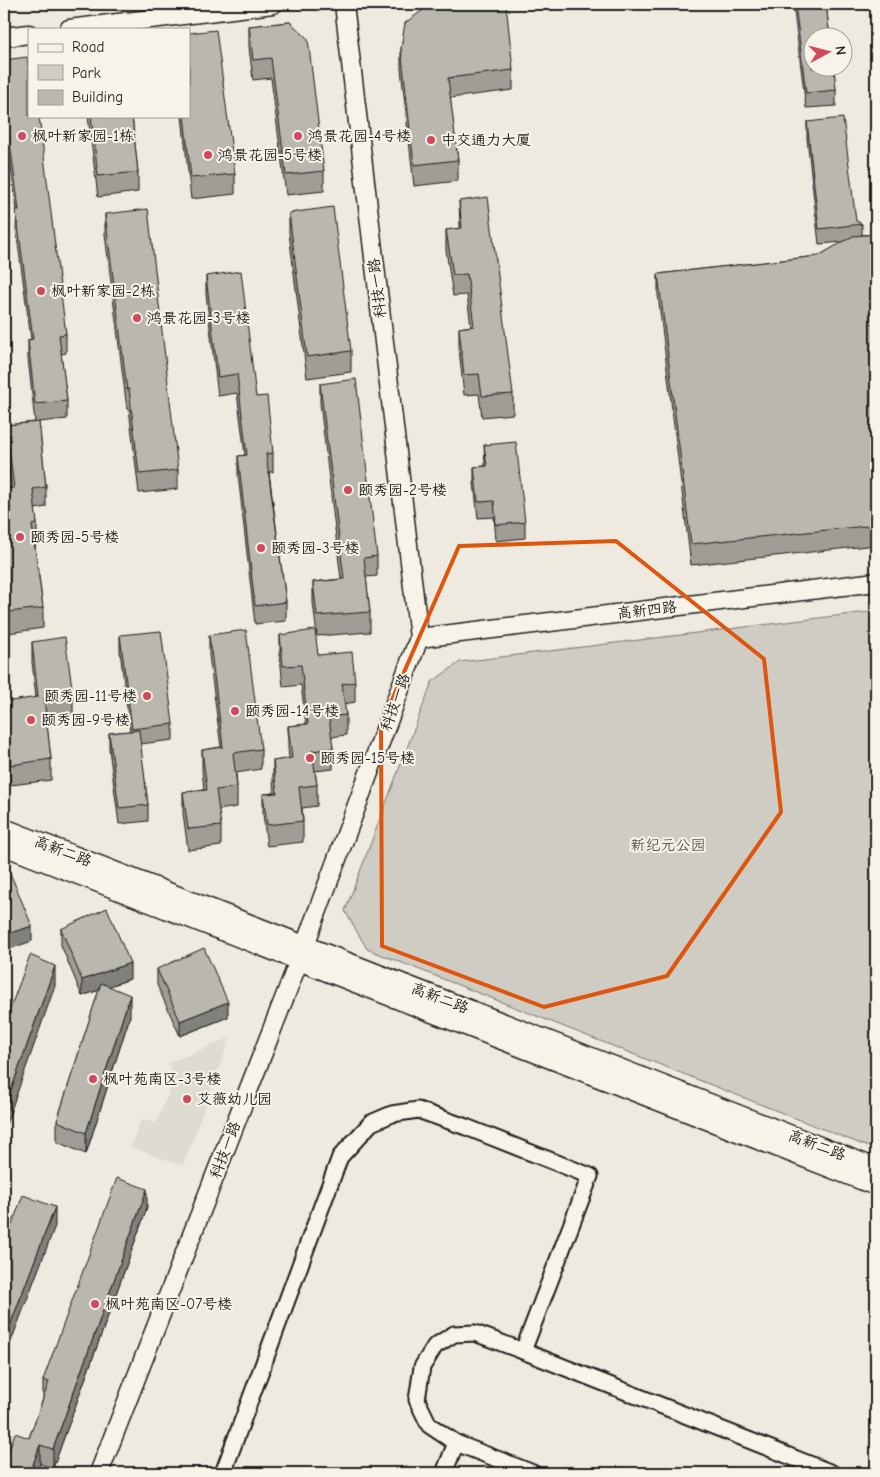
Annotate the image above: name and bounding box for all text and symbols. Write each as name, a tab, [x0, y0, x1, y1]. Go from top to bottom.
legend	[28, 28, 190, 118]
north arrow	[802, 28, 852, 78]
text: Road	[72, 38, 104, 56]
text: N	[831, 45, 849, 56]
text: Park	[72, 64, 101, 82]
text: Building	[72, 88, 123, 106]
place label: 枫叶新家园-1栋	[32, 127, 134, 145]
place label: 鸿景花园-4号楼	[308, 127, 411, 145]
marker: 枫叶新家园-1栋	[16, 130, 28, 142]
marker: 鸿景花园-4号楼	[292, 130, 304, 142]
place label: 中交通力大厦	[441, 131, 531, 149]
marker: 中交通力大厦	[425, 134, 437, 146]
place label: 鸿景花园-5号楼	[218, 146, 322, 164]
marker: 鸿景花园-5号楼	[202, 149, 214, 161]
street label: 科技一路	[364, 257, 390, 319]
place label: 枫叶新家园-2栋	[51, 282, 155, 300]
marker: 枫叶新家园-2栋	[35, 285, 47, 297]
place label: 鸿景花园-3号楼	[147, 309, 251, 327]
marker: 鸿景花园-3号楼	[131, 312, 143, 324]
place label: 颐秀园-2号楼	[358, 481, 447, 499]
marker: 颐秀园-2号楼	[342, 484, 354, 496]
place label: 颐秀园-5号楼	[30, 528, 119, 546]
marker: 颐秀园-5号楼	[14, 531, 26, 543]
place label: 颐秀园-3号楼	[271, 539, 360, 557]
marker: 颐秀园-3号楼	[255, 542, 267, 554]
street label: 高新四路	[616, 597, 678, 623]
street label: 科技一路	[376, 671, 414, 733]
place label: 颐秀园-11号楼	[44, 687, 137, 705]
marker: 颐秀园-11号楼	[141, 690, 153, 702]
place label: 颐秀园-14号楼	[245, 702, 339, 720]
marker: 颐秀园-14号楼	[229, 705, 241, 717]
place label: 颐秀园-9号楼	[41, 711, 130, 729]
marker: 颐秀园-9号楼	[25, 714, 37, 726]
place label: 颐秀园-15号楼	[320, 749, 415, 767]
marker: 颐秀园-15号楼	[304, 752, 316, 764]
street label: 高新二路	[32, 832, 94, 870]
park label: 新纪元公园	[630, 836, 706, 854]
street label: 高新二路	[409, 979, 471, 1017]
place label: 枫叶苑南区-3号楼	[103, 1070, 222, 1088]
marker: 枫叶苑南区-3号楼	[87, 1073, 99, 1085]
place label: 艾薇幼儿园	[197, 1090, 272, 1108]
marker: 艾薇幼儿园	[181, 1093, 193, 1105]
street label: 科技一路	[206, 1119, 244, 1181]
street label: 高新二路	[786, 1126, 848, 1164]
place label: 枫叶苑南区-07号楼	[105, 1295, 232, 1313]
marker: 枫叶苑南区-07号楼	[89, 1298, 101, 1310]

